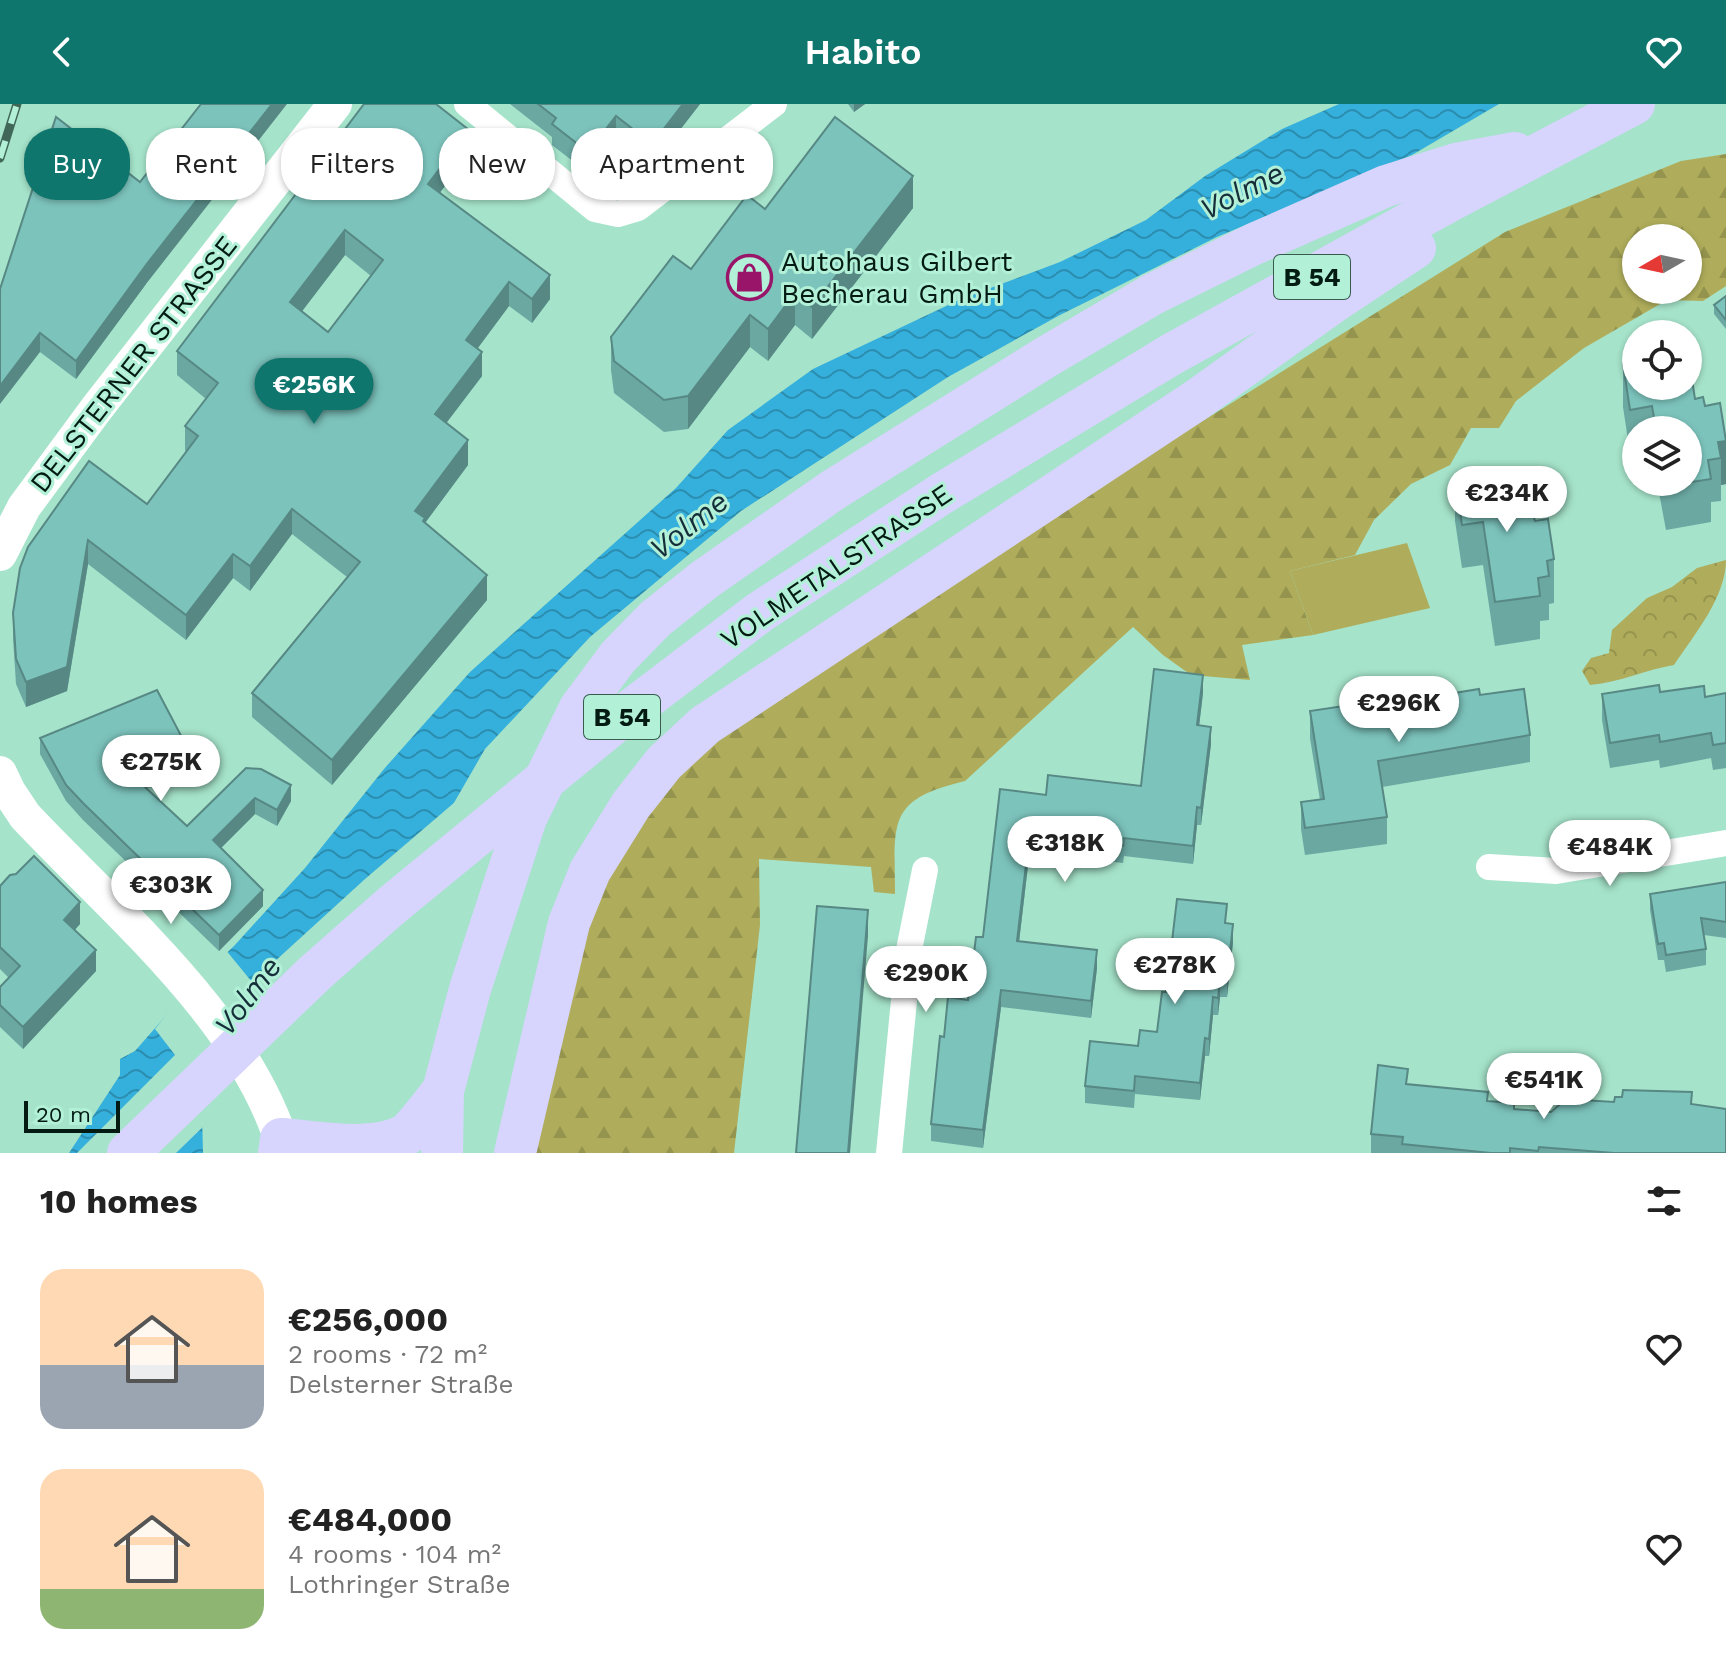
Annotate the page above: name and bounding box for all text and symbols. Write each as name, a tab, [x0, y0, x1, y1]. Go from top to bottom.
icon: back	[40, 30, 84, 74]
icon: heart	[1642, 30, 1686, 74]
text: Habito	[805, 31, 921, 73]
chip: Buy	[24, 128, 130, 200]
chip: Rent	[146, 128, 265, 200]
chip: Filters	[281, 128, 423, 200]
chip: New	[439, 128, 555, 200]
chip: Apartment	[571, 128, 773, 200]
water label: Volme	[1194, 155, 1290, 226]
north arrow	[1622, 224, 1702, 304]
map controls	[1622, 224, 1702, 496]
street label: DELSTERNER STRASSE	[23, 229, 244, 499]
place label: Autohaus Gilbert Becherau GmbH	[781, 245, 1012, 310]
shop icon: Autohaus Gilbert Becherau GmbH	[726, 253, 774, 301]
road number: B 54	[1274, 255, 1350, 299]
button: locate	[1622, 320, 1702, 400]
pin: €256K	[258, 358, 370, 426]
text: €256K	[273, 369, 355, 399]
button: layers	[1622, 416, 1702, 496]
pin: €234K	[1451, 466, 1563, 534]
street label: VOLMETALSTRASSE	[715, 477, 958, 656]
text: €234K	[1465, 477, 1549, 507]
water label: Volme	[643, 483, 735, 566]
pin: €296K	[1343, 676, 1455, 744]
text: €296K	[1357, 687, 1441, 717]
road number: B 54	[584, 695, 660, 739]
pin: €275K	[105, 735, 217, 803]
text: €275K	[120, 746, 202, 776]
pin: €318K	[1009, 816, 1121, 884]
pin: €484K	[1554, 820, 1666, 888]
text: €318K	[1025, 827, 1105, 857]
text: €484K	[1567, 831, 1653, 861]
pin: €303K	[115, 858, 227, 926]
text: €303K	[129, 869, 213, 899]
pin: €278K	[1119, 938, 1231, 1006]
pin: €290K	[870, 946, 982, 1014]
water label: Volme	[207, 949, 289, 1042]
text: €278K	[1134, 949, 1216, 979]
text: €290K	[884, 957, 968, 987]
pin: €541K	[1488, 1053, 1600, 1121]
text: €541K	[1505, 1064, 1583, 1094]
scale bar	[24, 1097, 120, 1133]
text: 20 m	[36, 1102, 91, 1127]
icon: filters	[1642, 1179, 1686, 1223]
text: 10 homes	[40, 1181, 198, 1221]
text: €256,000	[288, 1299, 448, 1339]
icon: home	[104, 1301, 200, 1397]
icon: heart	[1642, 1327, 1686, 1371]
text: 2 rooms · 72 m²	[288, 1339, 487, 1369]
text: Delsterner Straße	[288, 1369, 513, 1399]
text: €484,000	[288, 1499, 452, 1539]
icon: home	[104, 1501, 200, 1597]
icon: heart	[1642, 1527, 1686, 1571]
text: 4 rooms · 104 m²	[288, 1539, 501, 1569]
text: Lothringer Straße	[288, 1569, 510, 1599]

